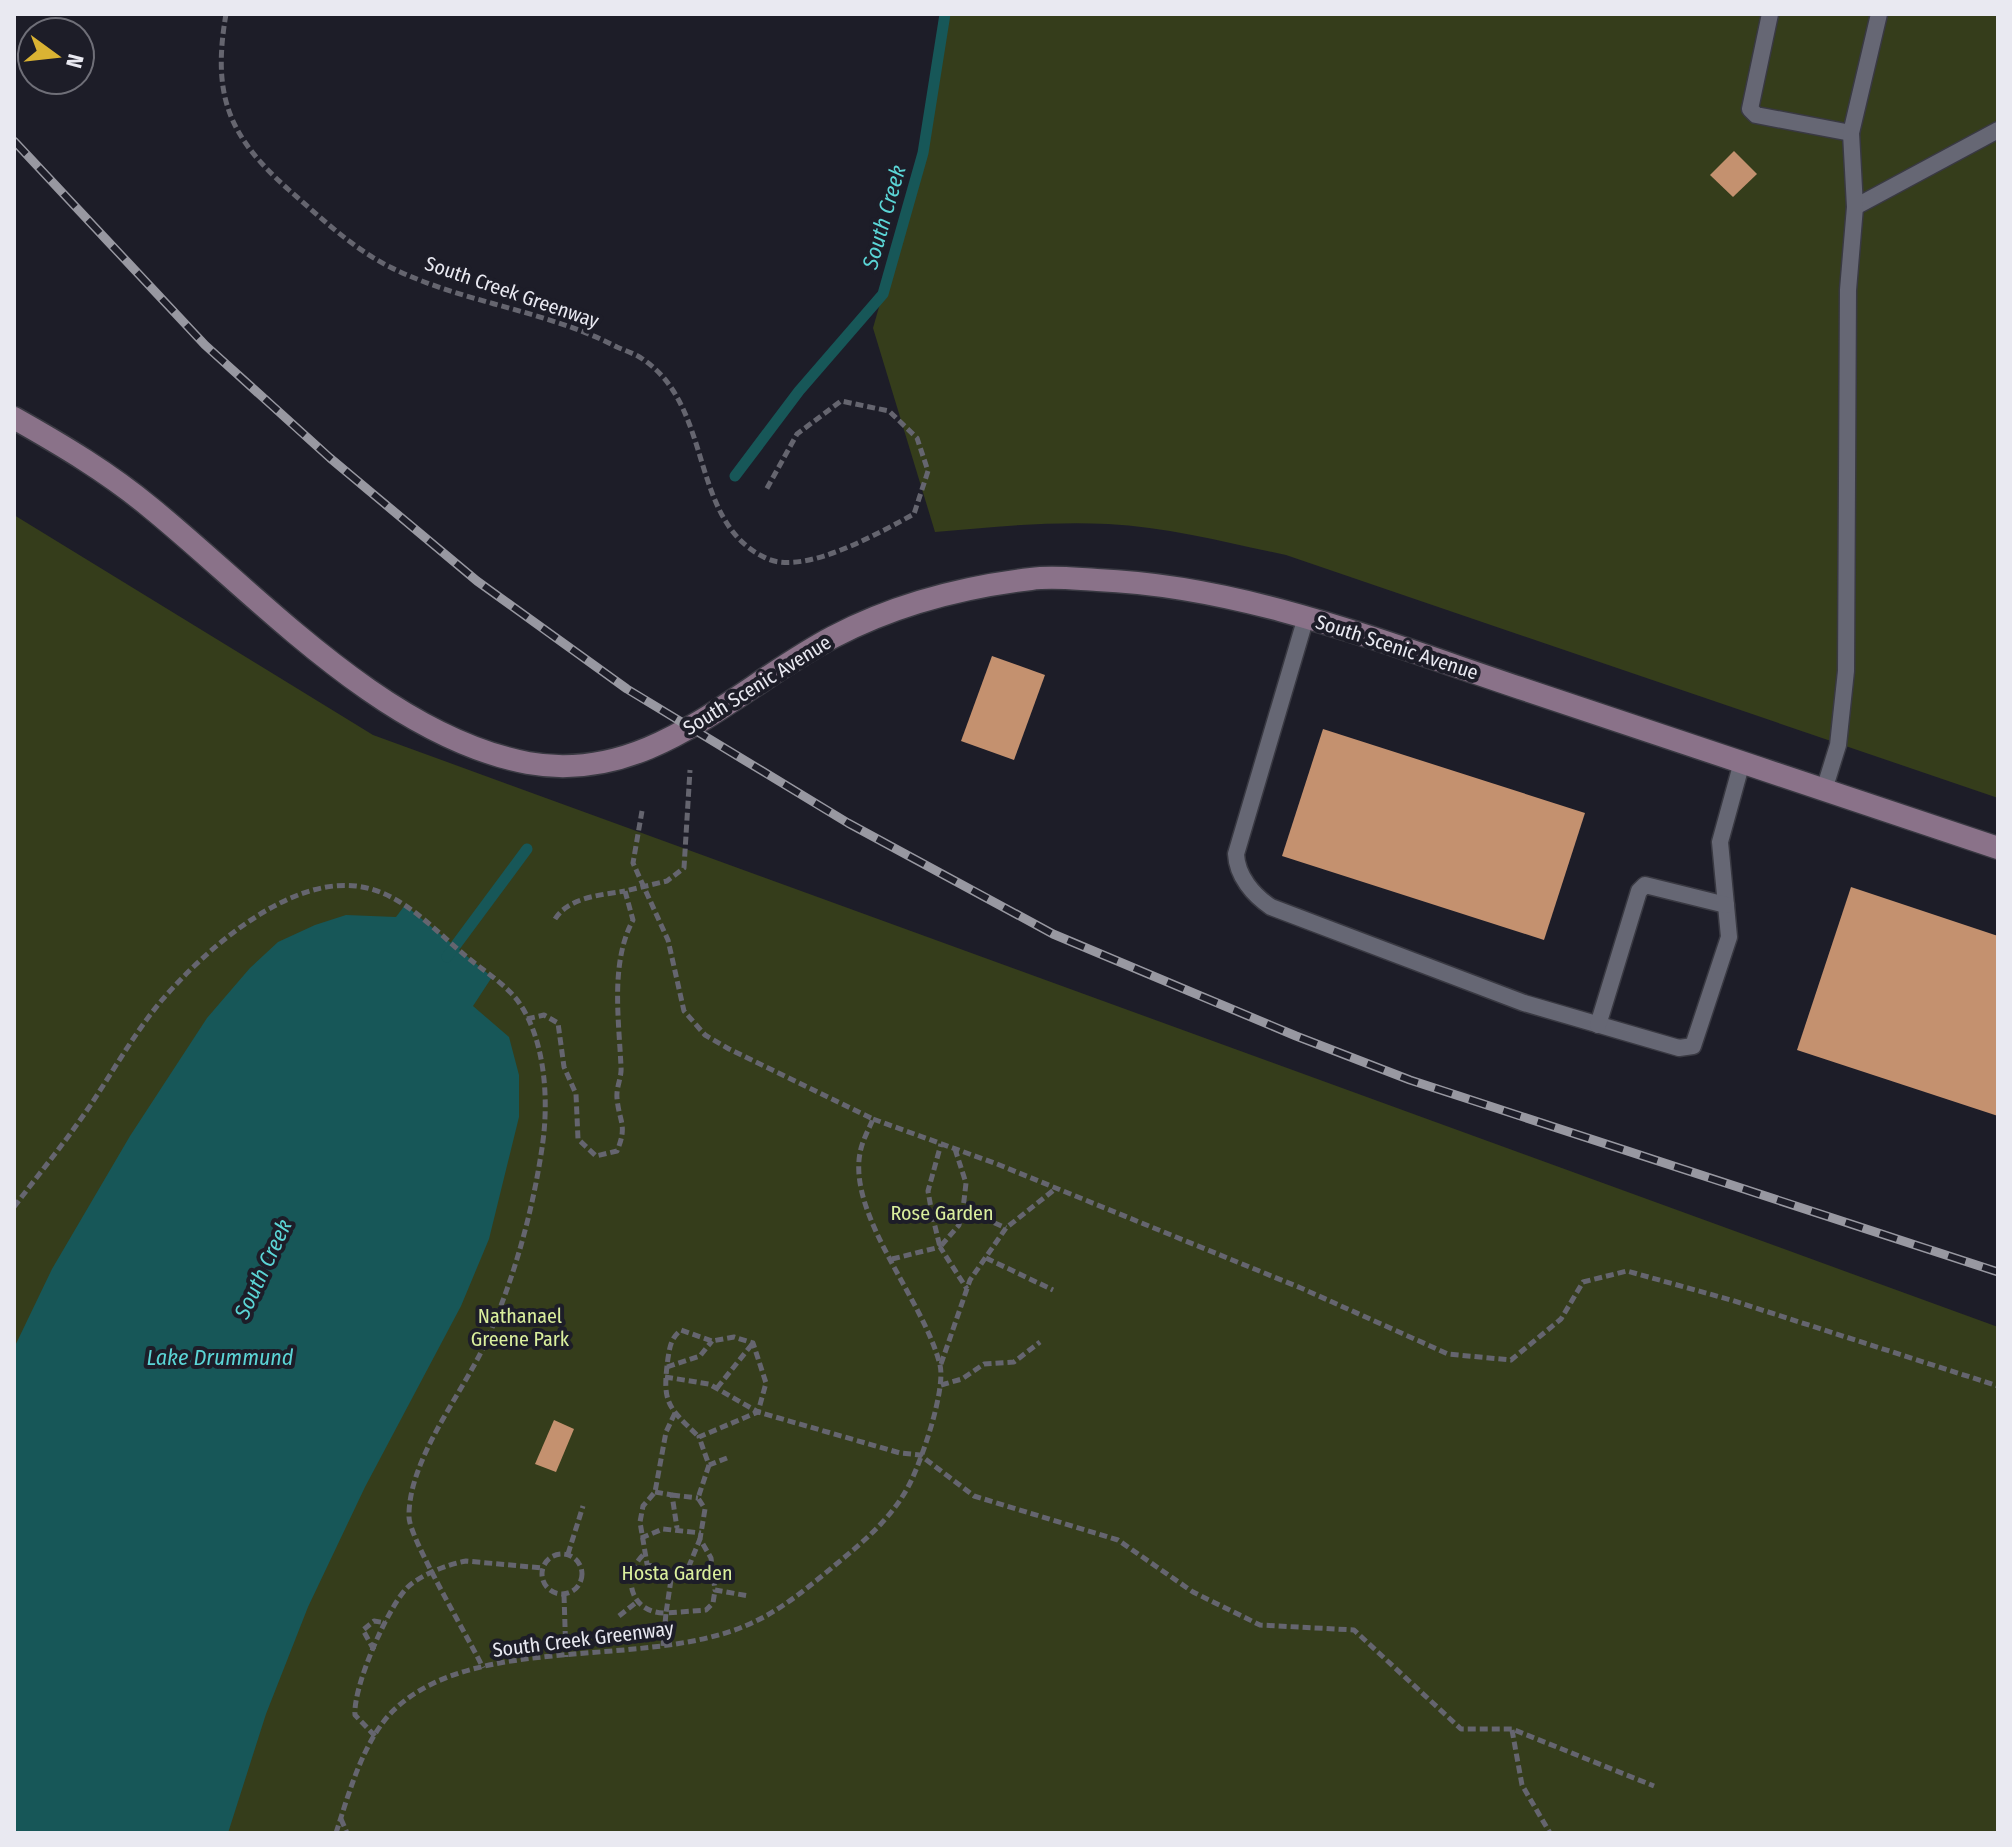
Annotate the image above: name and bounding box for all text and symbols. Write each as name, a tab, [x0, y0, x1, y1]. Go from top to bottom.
north arrow	[16, 16, 96, 96]
text: N	[60, 51, 90, 71]
water label: South Creek	[856, 162, 912, 273]
street label: South Creek Greenway	[422, 251, 602, 333]
street label: South Scenic Avenue	[1313, 609, 1481, 685]
street label: South Scenic Avenue	[679, 630, 835, 740]
park label: Rose Garden	[890, 1201, 994, 1225]
water label: South Creek	[228, 1215, 298, 1324]
park label: Nathanael Greene Park	[471, 1304, 570, 1351]
water label: Lake Drummund	[146, 1344, 294, 1371]
park label: Hosta Garden	[622, 1561, 732, 1585]
street label: South Creek Greenway	[491, 1616, 675, 1662]

